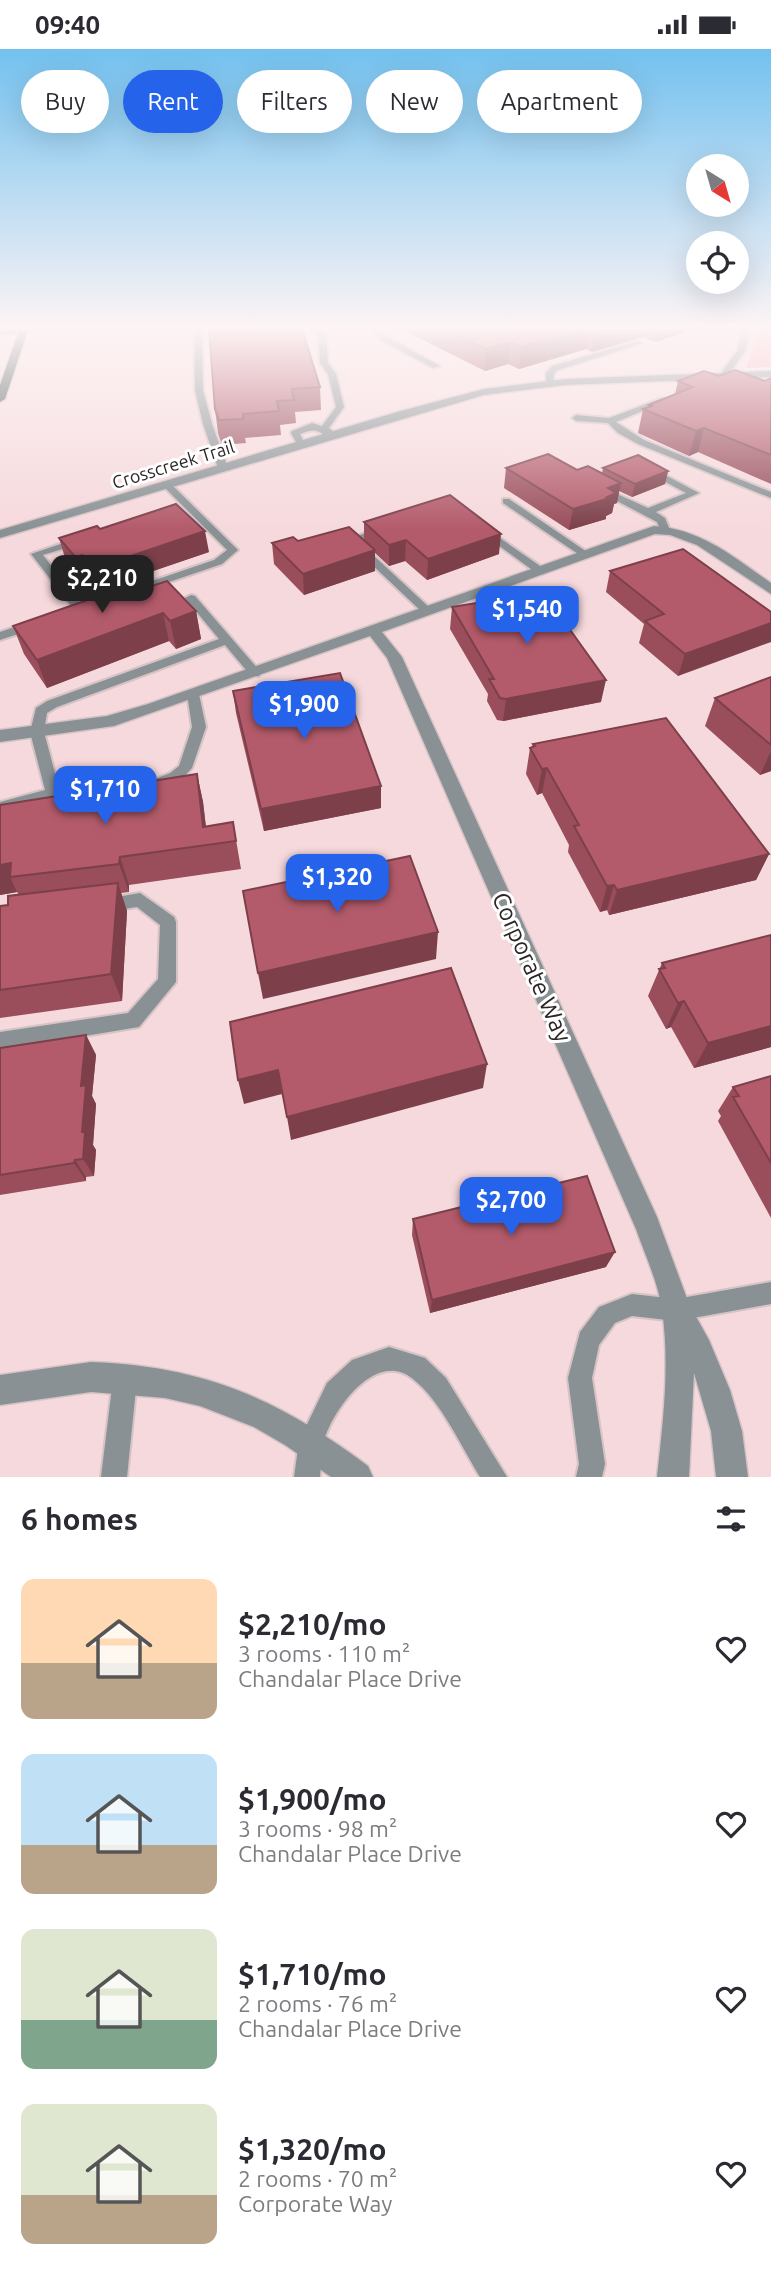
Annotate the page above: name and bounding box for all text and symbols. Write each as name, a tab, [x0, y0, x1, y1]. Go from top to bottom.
text: 09:40	[35, 10, 100, 39]
chip: Buy	[21, 70, 109, 133]
chip: Rent	[123, 70, 223, 133]
chip: Filters	[237, 70, 352, 133]
chip: New	[366, 70, 463, 133]
chip: Apartment	[477, 70, 642, 133]
north arrow	[686, 154, 749, 217]
map controls	[686, 154, 749, 294]
button: locate	[686, 231, 749, 294]
street label: Crosscreek Trail	[109, 436, 237, 492]
pin: $2,210	[45, 555, 159, 615]
text: $2,210	[67, 565, 137, 590]
pin: $1,540	[470, 587, 584, 646]
text: $1,540	[492, 596, 562, 621]
pin: $1,900	[247, 681, 361, 741]
text: $1,900	[269, 691, 339, 716]
pin: $1,710	[48, 767, 162, 826]
text: $1,710	[70, 776, 140, 801]
pin: $1,320	[280, 855, 394, 914]
text: $1,320	[302, 864, 372, 889]
street label: Corporate Way	[487, 888, 577, 1046]
pin: $2,700	[454, 1177, 568, 1237]
text: $2,700	[476, 1187, 546, 1212]
icon: filters	[712, 1500, 750, 1538]
text: 6 homes	[21, 1502, 138, 1536]
icon: home	[77, 1607, 161, 1691]
text: $2,210/mo	[238, 1607, 387, 1641]
icon: heart	[712, 1630, 750, 1668]
text: 3 rooms · 110 m²	[238, 1641, 410, 1666]
text: Chandalar Place Drive	[238, 1666, 462, 1691]
icon: home	[77, 1782, 161, 1866]
text: $1,900/mo	[238, 1782, 387, 1816]
icon: heart	[712, 1805, 750, 1843]
text: 3 rooms · 98 m²	[238, 1816, 397, 1841]
text: Chandalar Place Drive	[238, 1841, 462, 1866]
icon: home	[77, 1957, 161, 2041]
text: $1,710/mo	[238, 1957, 387, 1991]
icon: heart	[712, 1980, 750, 2018]
text: 2 rooms · 76 m²	[238, 1991, 397, 2016]
text: Chandalar Place Drive	[238, 2016, 462, 2041]
icon: home	[77, 2132, 161, 2216]
text: $1,320/mo	[238, 2132, 387, 2166]
icon: heart	[712, 2155, 750, 2193]
text: 2 rooms · 70 m²	[238, 2166, 397, 2191]
text: Corporate Way	[238, 2191, 392, 2216]

